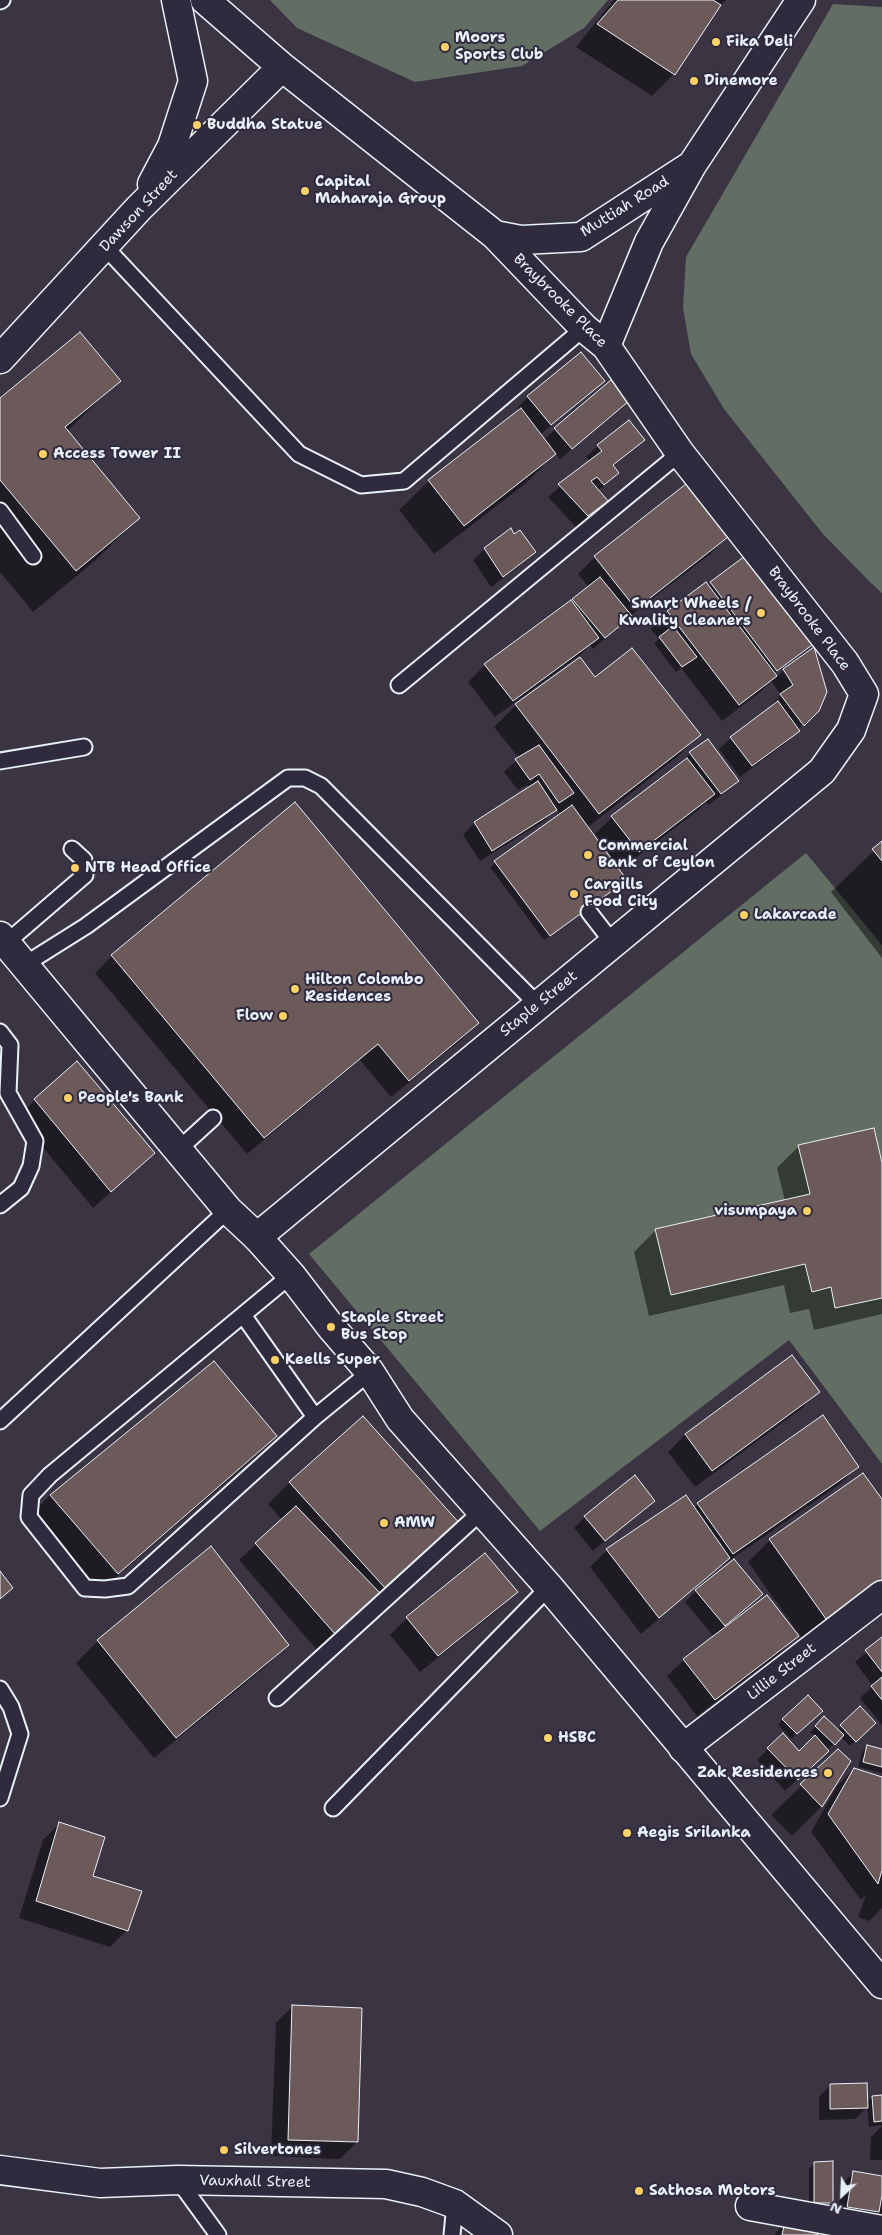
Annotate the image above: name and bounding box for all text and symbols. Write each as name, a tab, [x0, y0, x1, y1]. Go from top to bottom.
place label: Moors Sports Club	[455, 29, 543, 64]
place label: Fika Deli	[726, 33, 793, 51]
marker: Fika Deli	[710, 36, 722, 48]
marker: Moors Sports Club	[439, 41, 451, 53]
place label: Dinemore	[704, 72, 778, 90]
marker: Dinemore	[688, 75, 700, 87]
place label: Buddha Statue	[207, 116, 323, 134]
marker: Buddha Statue	[191, 119, 203, 131]
street label: Dawson Street	[96, 166, 182, 256]
place label: Capital Maharaja Group	[315, 173, 446, 208]
street label: Muttiah Road	[577, 173, 673, 241]
marker: Capital Maharaja Group	[299, 185, 311, 197]
street label: Braybrooke Place	[509, 250, 611, 352]
place label: Access Tower II	[53, 445, 181, 463]
marker: Access Tower II	[37, 448, 49, 460]
street label: Braybrooke Place	[764, 563, 854, 675]
place label: Smart Wheels / Kwality Cleaners	[619, 595, 751, 630]
marker: Smart Wheels / Kwality Cleaners	[755, 607, 767, 619]
place label: Commercial Bank of Ceylon	[598, 837, 715, 872]
marker: Commercial Bank of Ceylon	[582, 849, 594, 861]
place label: NTB Head Office	[85, 859, 211, 877]
marker: NTB Head Office	[69, 862, 81, 874]
place label: Cargills Food City	[584, 876, 658, 911]
marker: Cargills Food City	[568, 888, 580, 900]
place label: Lakarcade	[754, 906, 837, 924]
marker: Lakarcade	[738, 909, 750, 921]
street label: Staple Street	[497, 967, 581, 1041]
place label: Hilton Colombo Residences	[305, 971, 423, 1006]
marker: Hilton Colombo Residences	[289, 983, 301, 995]
place label: Flow	[236, 1007, 273, 1025]
marker: Flow	[277, 1010, 289, 1022]
place label: People's Bank	[78, 1089, 184, 1107]
marker: People's Bank	[62, 1092, 74, 1104]
place label: visumpaya	[714, 1202, 797, 1220]
marker: visumpaya	[801, 1205, 813, 1217]
place label: Staple Street Bus Stop	[341, 1309, 444, 1344]
marker: Staple Street Bus Stop	[325, 1321, 337, 1333]
place label: Keells Super	[285, 1351, 380, 1369]
marker: Keells Super	[269, 1354, 281, 1366]
place label: AMW	[394, 1514, 435, 1532]
marker: AMW	[378, 1517, 390, 1529]
street label: Lillie Street	[744, 1639, 820, 1705]
place label: HSBC	[558, 1729, 596, 1747]
marker: HSBC	[542, 1732, 554, 1744]
place label: Zak Residences	[697, 1764, 818, 1782]
marker: Zak Residences	[822, 1767, 834, 1779]
place label: Aegis Srilanka	[637, 1824, 751, 1842]
marker: Aegis Srilanka	[621, 1827, 633, 1839]
place label: Silvertones	[234, 2141, 321, 2159]
marker: Silvertones	[218, 2144, 230, 2156]
north arrow	[817, 2170, 867, 2220]
street label: Vauxhall Street	[199, 2172, 311, 2192]
place label: Sathosa Motors	[649, 2182, 775, 2200]
marker: Sathosa Motors	[633, 2185, 645, 2197]
text: N	[827, 2198, 844, 2219]

